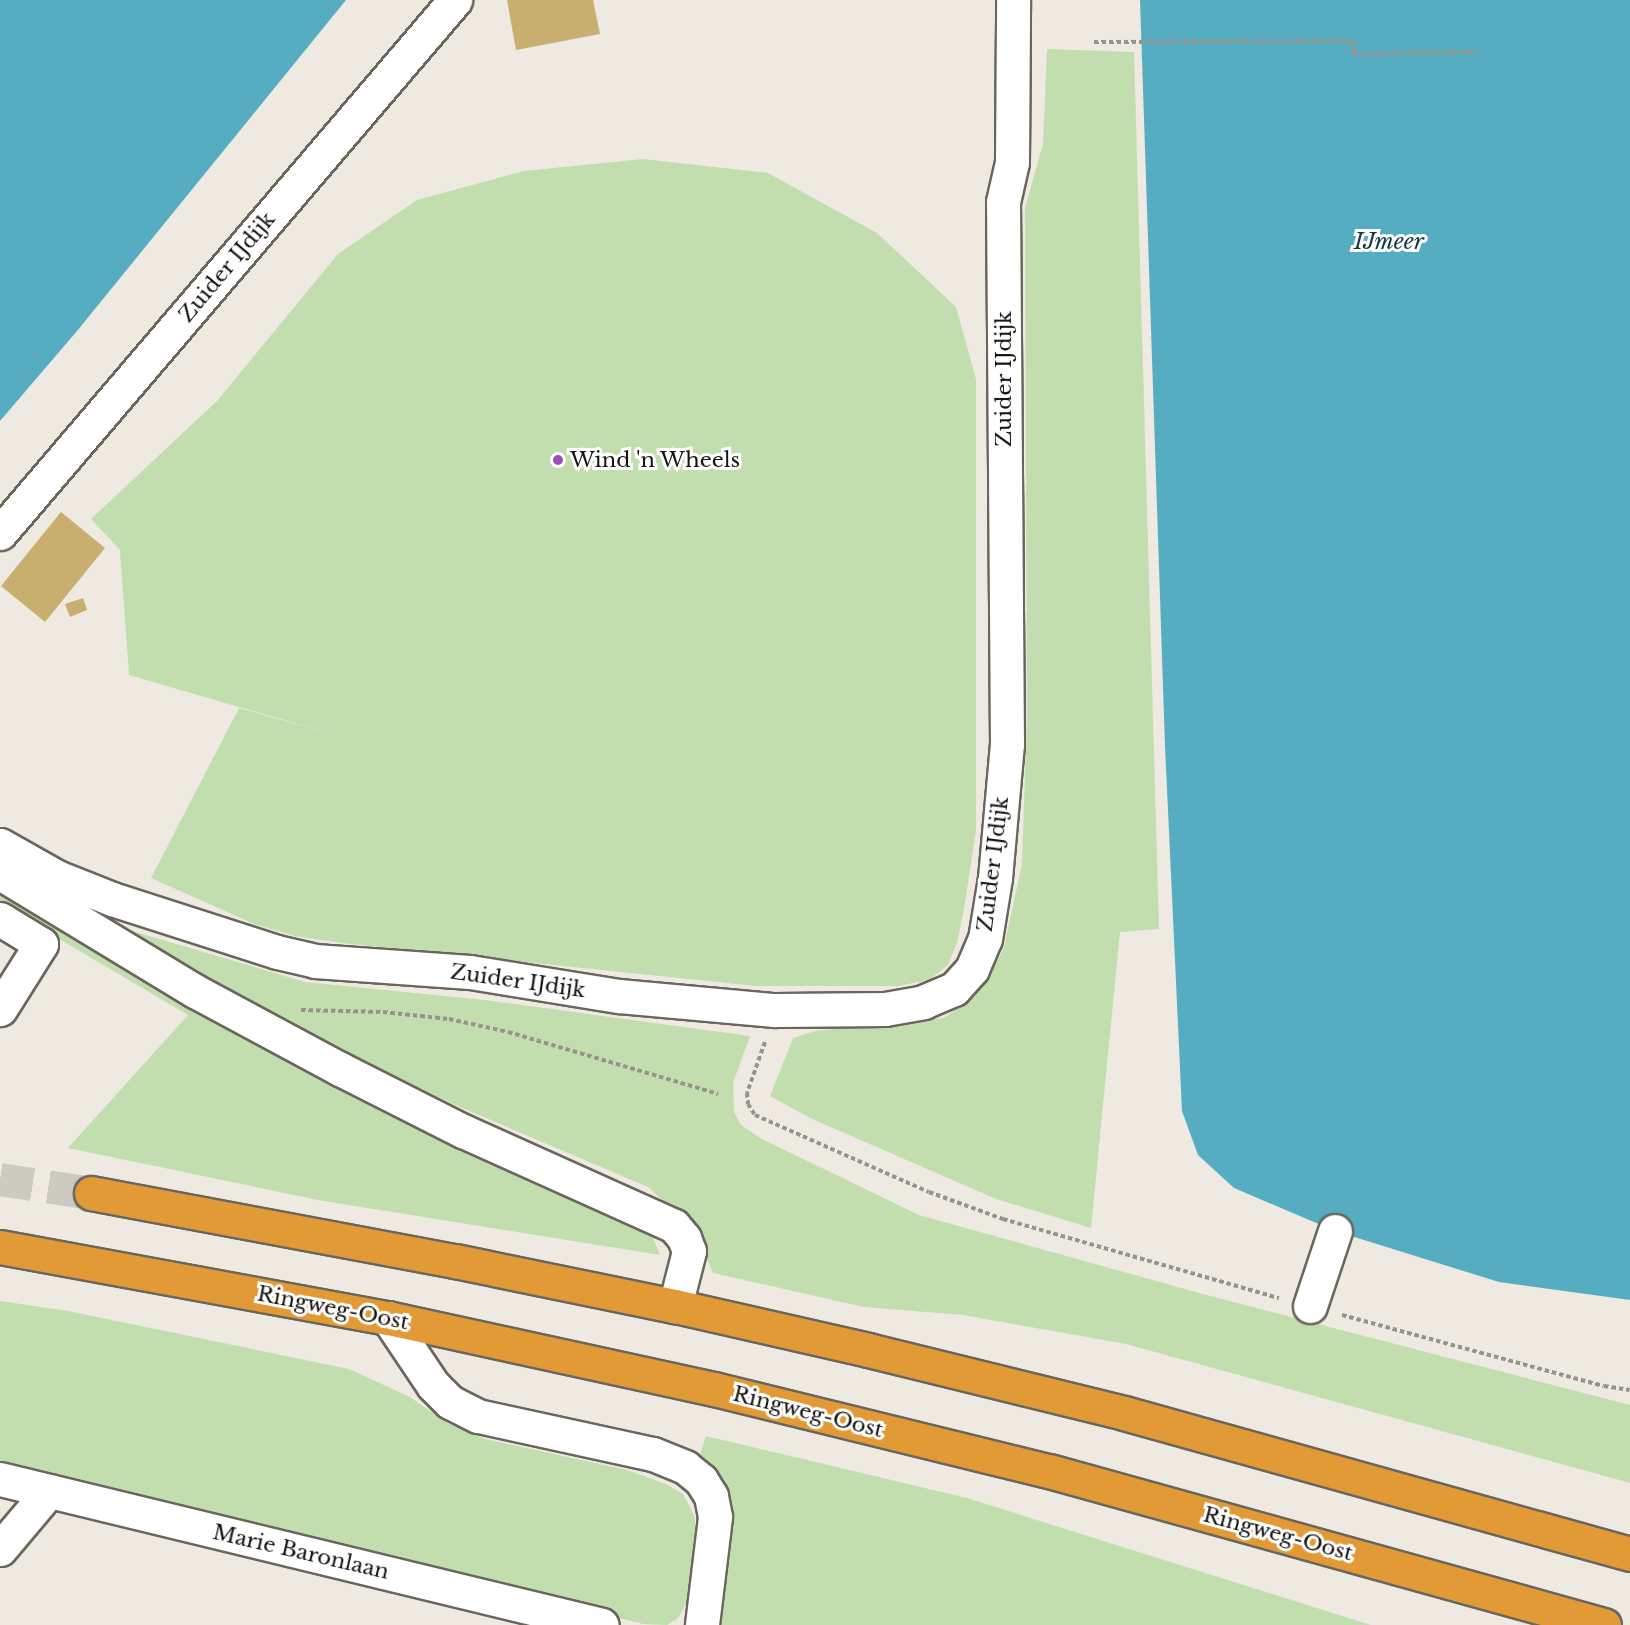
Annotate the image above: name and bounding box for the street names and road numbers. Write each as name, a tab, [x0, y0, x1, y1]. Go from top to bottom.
street label: Zuider IJdijk	[173, 207, 281, 327]
street label: Zuider IJdijk	[991, 311, 1017, 447]
street label: Zuider IJdijk	[972, 795, 1014, 933]
street label: Zuider IJdijk	[449, 959, 587, 1003]
street label: Ringweg-Oost	[255, 1281, 411, 1335]
street label: Ringweg-Oost	[730, 1381, 886, 1443]
street label: Ringweg-Oost	[1201, 1502, 1355, 1566]
street label: Marie Baronlaan	[210, 1519, 392, 1585]

